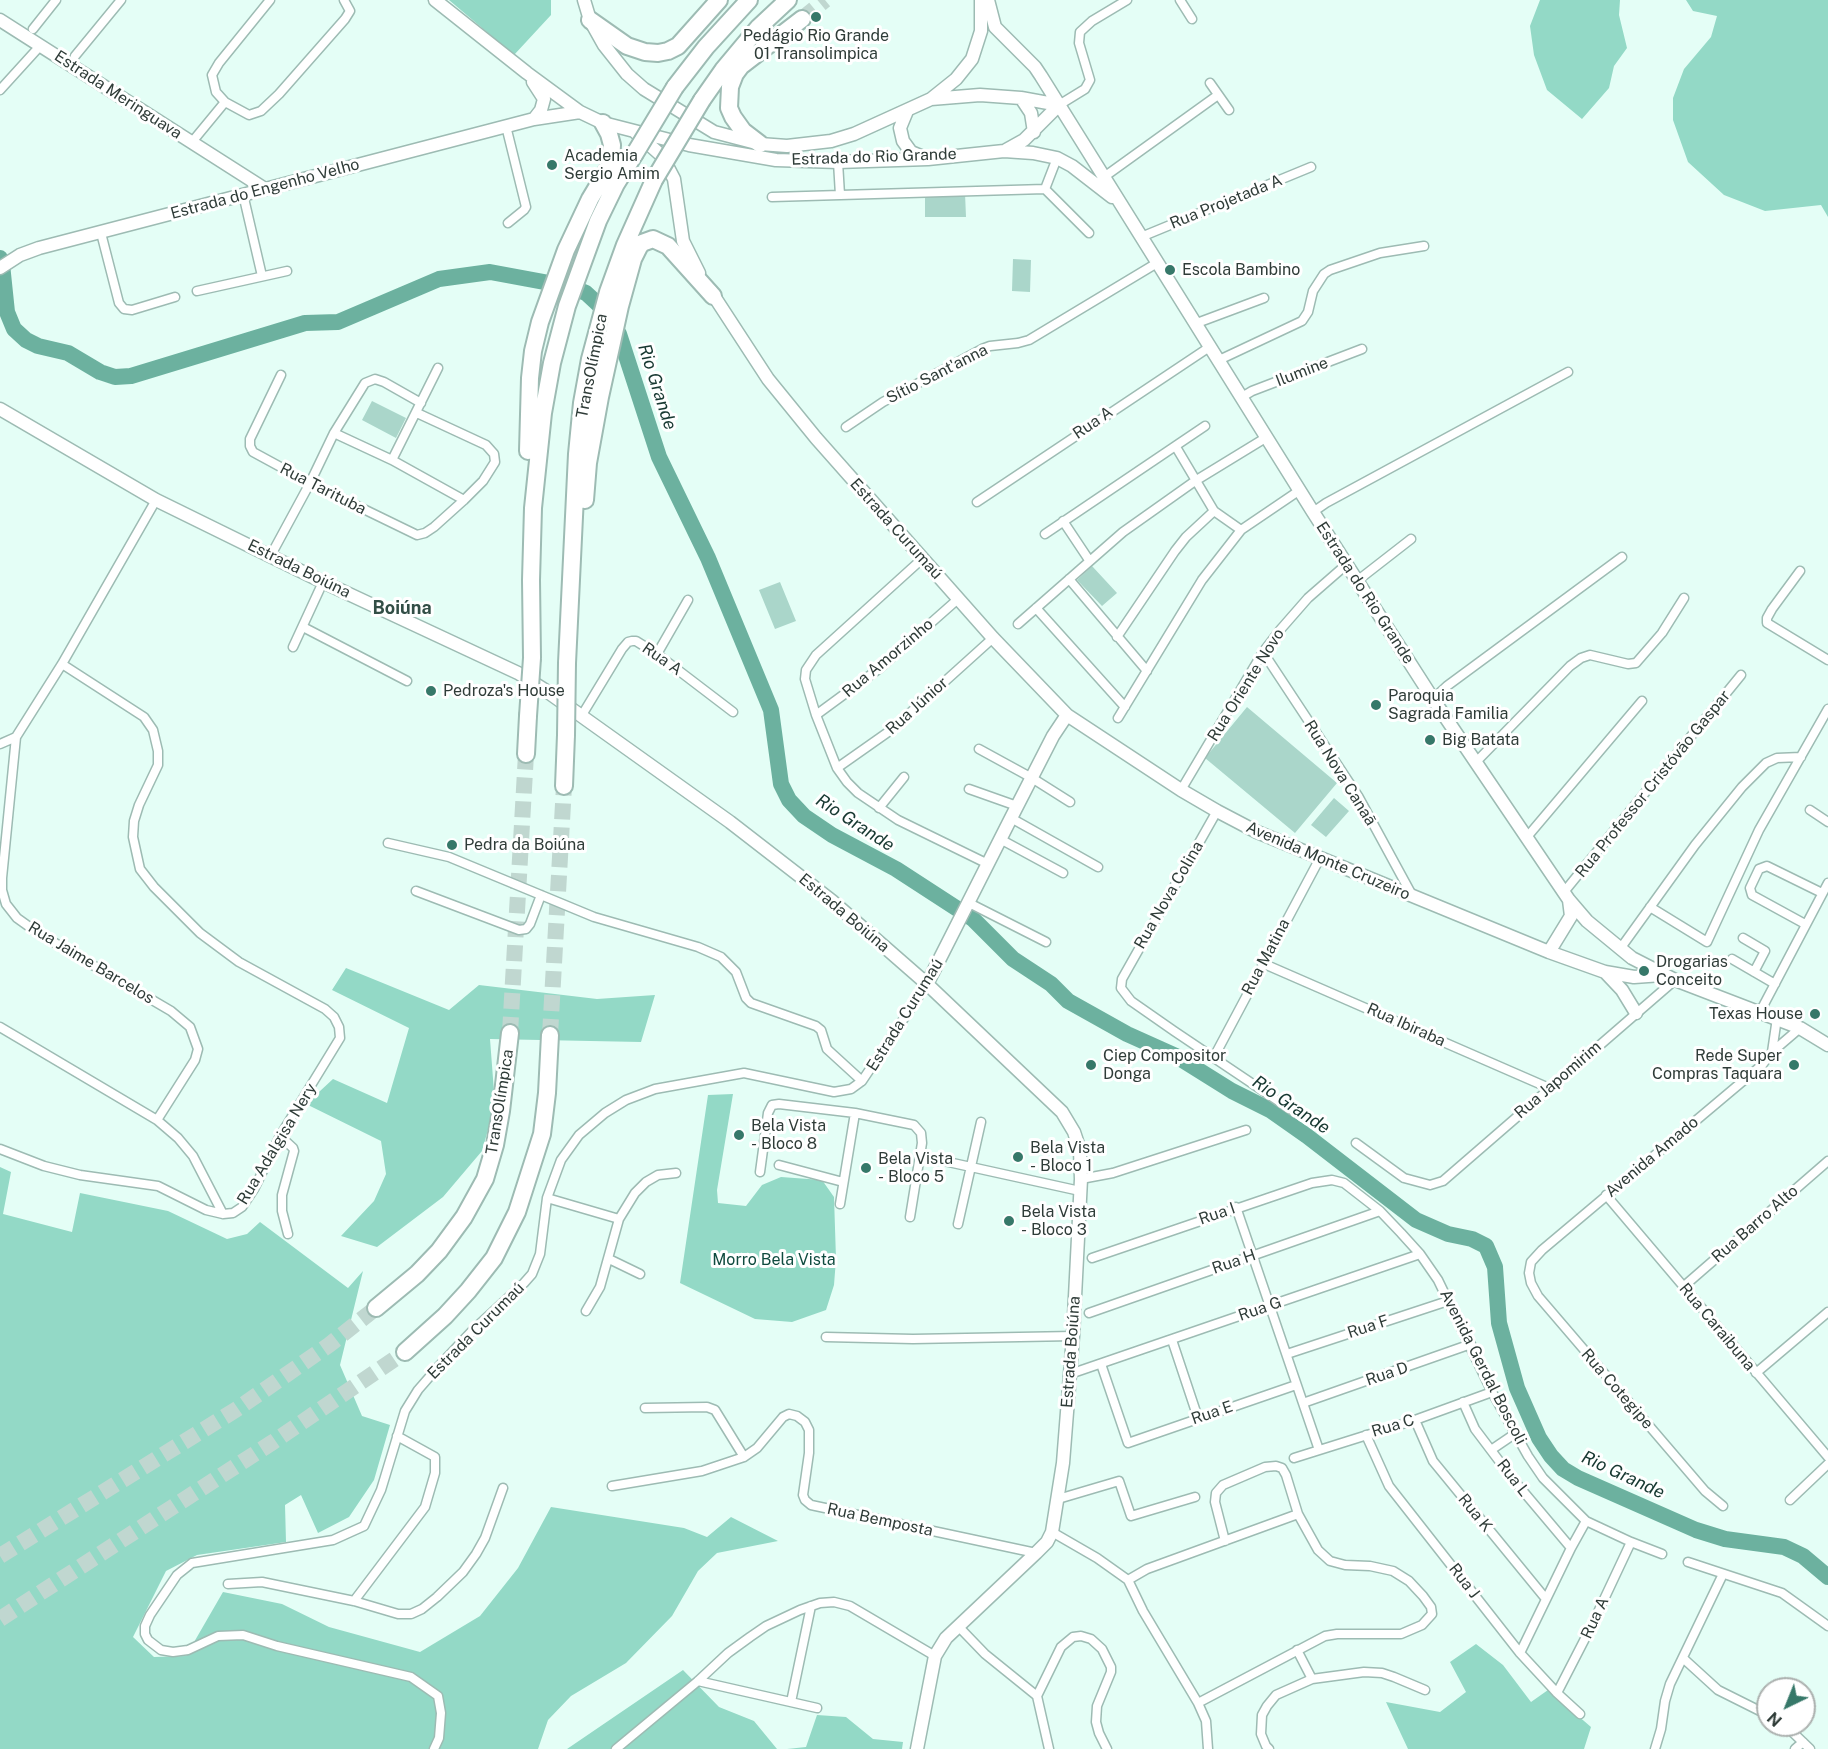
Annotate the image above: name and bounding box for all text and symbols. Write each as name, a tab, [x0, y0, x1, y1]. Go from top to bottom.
marker: Pedágio Rio Grande 01 Transolimpica	[809, 10, 823, 24]
place label: Pedágio Rio Grande 01 Transolimpica	[743, 26, 889, 64]
street label: Estrada Meringuava	[51, 47, 185, 143]
street label: Estrada do Rio Grande	[791, 145, 957, 169]
place label: Academia Sergio Amim	[564, 146, 660, 184]
street label: Estrada do Engenho Velho	[168, 155, 362, 223]
marker: Academia Sergio Amim	[545, 158, 559, 172]
street label: Rua Projetada A	[1167, 171, 1285, 233]
place label: Escola Bambino	[1182, 260, 1300, 280]
marker: Escola Bambino	[1163, 263, 1177, 277]
street label: TransOlímpica	[572, 312, 612, 420]
street label: Sítio Sant'anna	[883, 340, 991, 408]
water label: Rio Grande	[633, 341, 681, 433]
street label: Ilumine	[1273, 353, 1331, 391]
street label: Rua A	[1069, 403, 1117, 443]
street label: Rua Tarituba	[277, 459, 369, 519]
street label: Estrada Curumaú	[846, 475, 946, 583]
street label: Estrada do Rio Grande	[1312, 518, 1418, 668]
street label: Estrada Boiúna	[244, 536, 354, 602]
district label: Boiúna	[372, 597, 432, 619]
street label: Rua Amorzinho	[839, 614, 937, 702]
street label: Rua Oriente Novo	[1204, 625, 1288, 745]
street label: Rua A	[638, 638, 686, 680]
street label: Rua Júnior	[882, 673, 952, 739]
place label: Pedroza's House	[443, 681, 565, 701]
marker: Pedroza's House	[424, 684, 438, 698]
place label: Paroquia Sagrada Familia	[1388, 686, 1508, 724]
street label: Rua Professor Cristóvão Gaspar	[1572, 687, 1734, 881]
marker: Paroquia Sagrada Familia	[1369, 698, 1383, 712]
street label: Rua Nova Canaã	[1300, 717, 1380, 829]
place label: Big Batata	[1442, 730, 1519, 750]
marker: Big Batata	[1423, 733, 1437, 747]
water label: Rio Grande	[812, 790, 898, 856]
street label: Avenida Monte Cruzeiro	[1243, 818, 1413, 904]
place label: Pedra da Boiúna	[464, 835, 585, 855]
marker: Pedra da Boiúna	[445, 838, 459, 852]
street label: Rua Nova Colina	[1130, 838, 1208, 952]
street label: Estrada Boiúna	[795, 870, 893, 956]
street label: Rua Matina	[1238, 916, 1294, 998]
street label: Rua Jaime Barcelos	[25, 918, 157, 1008]
place label: Drogarias Conceito	[1656, 952, 1728, 990]
street label: Estrada Curumaú	[863, 955, 947, 1075]
marker: Drogarias Conceito	[1637, 964, 1651, 978]
street label: Rua Ibiraba	[1364, 999, 1448, 1051]
place label: Texas House	[1709, 1004, 1803, 1024]
marker: Texas House	[1808, 1007, 1822, 1021]
street label: Rua Japomirim	[1511, 1037, 1605, 1123]
place label: Ciep Compositor Donga	[1103, 1046, 1226, 1084]
place label: Rede Super Compras Taquara	[1652, 1046, 1782, 1084]
street label: TransOlímpica	[482, 1048, 518, 1156]
marker: Ciep Compositor Donga	[1084, 1058, 1098, 1072]
marker: Rede Super Compras Taquara	[1787, 1058, 1801, 1072]
water label: Rio Grande	[1248, 1071, 1334, 1139]
street label: Rua Adalgisa Nery	[233, 1080, 321, 1208]
street label: Avenida Amado	[1602, 1113, 1702, 1201]
place label: Bela Vista - Bloco 8	[751, 1116, 826, 1154]
marker: Bela Vista - Bloco 8	[732, 1128, 746, 1142]
place label: Bela Vista - Bloco 1	[1030, 1138, 1105, 1176]
place label: Bela Vista - Bloco 5	[878, 1149, 953, 1187]
marker: Bela Vista - Bloco 1	[1011, 1150, 1025, 1164]
marker: Bela Vista - Bloco 5	[859, 1161, 873, 1175]
street label: Rua Barro Alto	[1708, 1181, 1802, 1267]
street label: Rua I	[1196, 1199, 1238, 1229]
place label: Bela Vista - Bloco 3	[1021, 1202, 1096, 1240]
marker: Bela Vista - Bloco 3	[1002, 1214, 1016, 1228]
street label: Rua H	[1210, 1246, 1258, 1278]
park label: Morro Bela Vista	[712, 1250, 836, 1270]
street label: Estrada Curumaú	[424, 1279, 528, 1383]
street label: Rua Caraibuna	[1675, 1279, 1759, 1375]
street label: Avenida Gerdal Boscoli	[1436, 1286, 1530, 1448]
street label: Rua G	[1236, 1293, 1284, 1325]
street label: Estrada Boiúna	[1058, 1295, 1084, 1409]
street label: Rua F	[1345, 1311, 1391, 1343]
street label: Rua Cotegipe	[1577, 1345, 1657, 1433]
street label: Rua D	[1363, 1358, 1411, 1390]
street label: Rua E	[1189, 1397, 1235, 1429]
street label: Rua C	[1369, 1410, 1417, 1442]
water label: Rio Grande	[1578, 1446, 1668, 1504]
street label: Rua L	[1493, 1456, 1533, 1500]
street label: Rua K	[1454, 1490, 1496, 1536]
street label: Rua Bemposta	[825, 1499, 935, 1541]
street label: Rua J	[1444, 1560, 1484, 1602]
street label: Rua A	[1577, 1594, 1613, 1642]
north arrow	[1756, 1677, 1816, 1737]
text: N	[1764, 1708, 1786, 1730]

